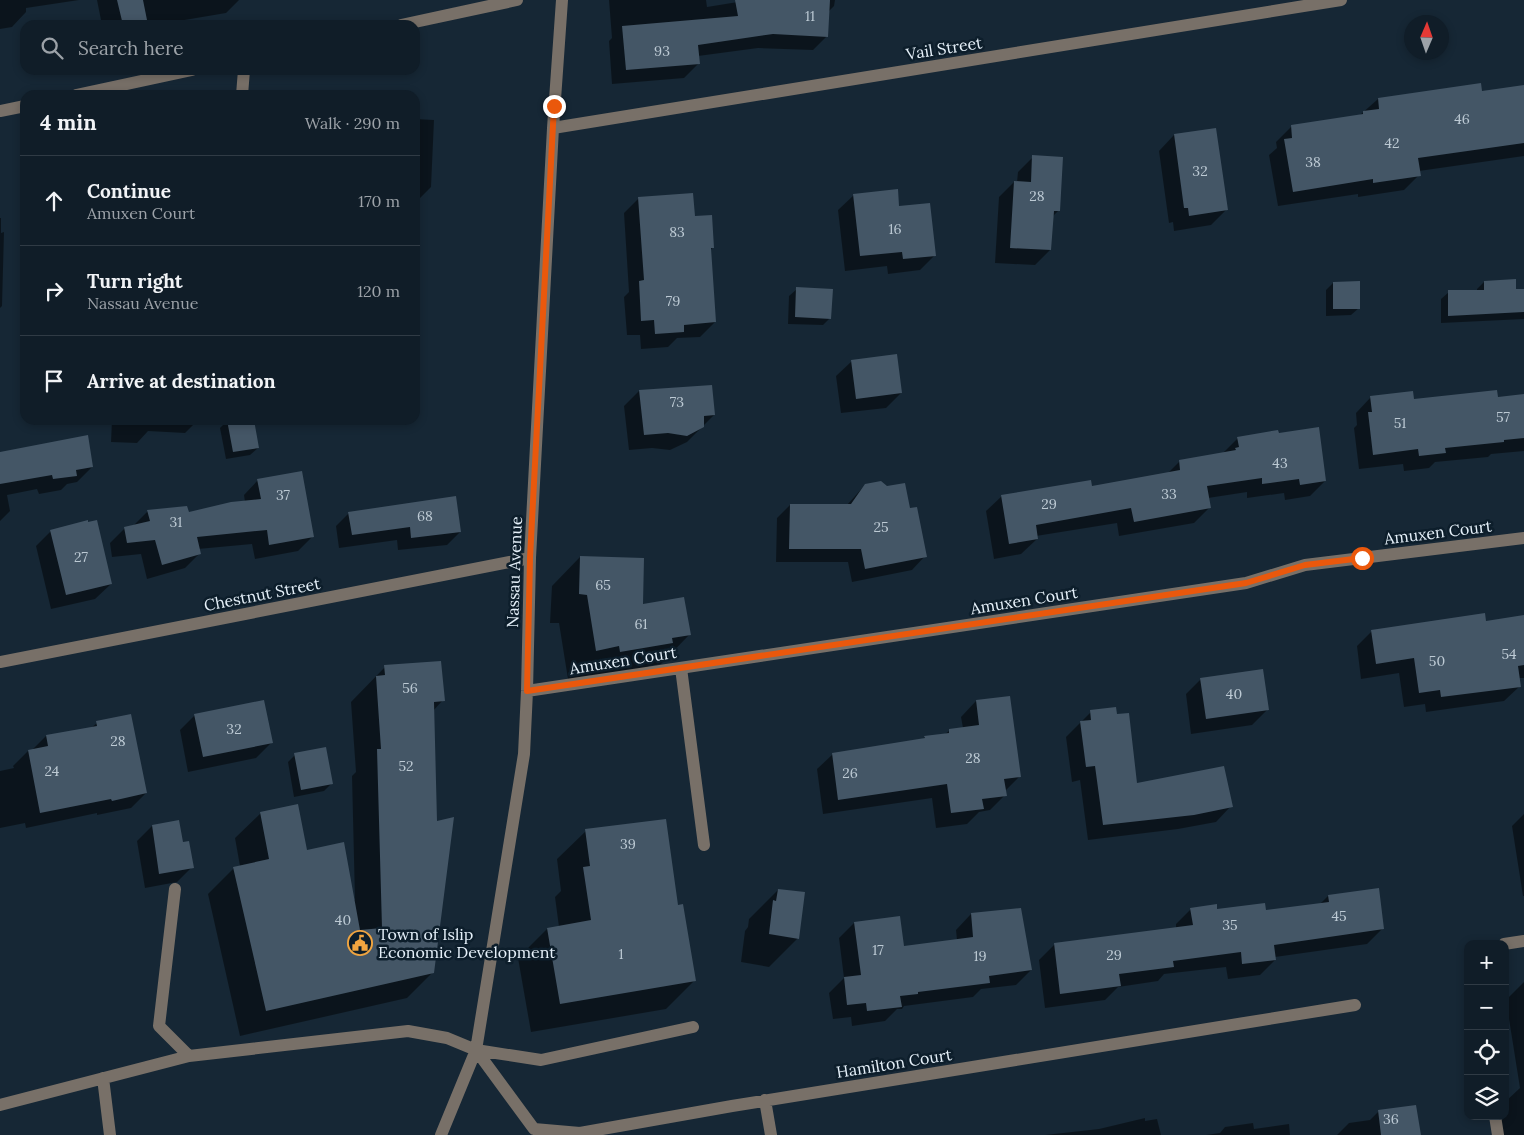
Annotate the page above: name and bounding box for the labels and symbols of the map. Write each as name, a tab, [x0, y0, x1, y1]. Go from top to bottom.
house number: 11	[805, 7, 815, 25]
north arrow	[1404, 15, 1449, 60]
street label: Vail Street	[904, 32, 984, 64]
house number: 93	[654, 42, 670, 60]
route end	[543, 95, 566, 118]
house number: 46	[1454, 110, 1470, 128]
house number: 42	[1384, 134, 1400, 152]
house number: 38	[1305, 153, 1321, 171]
house number: 32	[1192, 162, 1208, 180]
house number: 28	[1029, 187, 1045, 205]
house number: 16	[888, 220, 902, 238]
house number: 83	[669, 223, 685, 241]
house number: 79	[666, 292, 680, 310]
house number: 73	[670, 393, 684, 411]
house number: 57	[1496, 408, 1511, 426]
house number: 51	[1394, 414, 1406, 432]
house number: 43	[1272, 454, 1288, 472]
house number: 33	[1161, 485, 1177, 503]
house number: 37	[276, 486, 291, 504]
house number: 29	[1041, 495, 1057, 513]
house number: 68	[417, 507, 433, 525]
house number: 31	[170, 513, 182, 531]
street label: Amuxen Court	[1382, 515, 1494, 549]
street label: Nassau Avenue	[502, 516, 526, 628]
house number: 25	[873, 518, 889, 536]
route start	[1351, 547, 1374, 570]
house number: 27	[74, 548, 89, 566]
street label: Chestnut Street	[202, 573, 323, 615]
house number: 65	[595, 576, 611, 594]
street label: Amuxen Court	[968, 582, 1080, 618]
house number: 61	[634, 615, 648, 633]
street label: Amuxen Court	[567, 642, 679, 678]
house number: 54	[1501, 645, 1517, 663]
house number: 50	[1429, 652, 1445, 670]
house number: 56	[402, 679, 418, 697]
house number: 40	[1226, 685, 1242, 703]
house number: 32	[226, 720, 242, 738]
house number: 28	[110, 732, 126, 750]
house number: 28	[965, 749, 981, 767]
house number: 52	[398, 757, 414, 775]
house number: 24	[45, 762, 60, 780]
house number: 26	[842, 764, 858, 782]
house number: 39	[620, 835, 636, 853]
house number: 45	[1331, 907, 1347, 925]
house number: 40	[335, 911, 351, 929]
house number: 35	[1222, 916, 1238, 934]
place label: Town of Islip Economic Development	[378, 924, 556, 962]
public building icon: Town of Islip Economic Development	[347, 930, 373, 956]
house number: 17	[872, 941, 884, 959]
house number: 1	[618, 945, 624, 963]
house number: 29	[1106, 946, 1122, 964]
house number: 19	[973, 947, 987, 965]
street label: Hamilton Court	[835, 1044, 954, 1082]
house number: 36	[1383, 1110, 1399, 1128]

